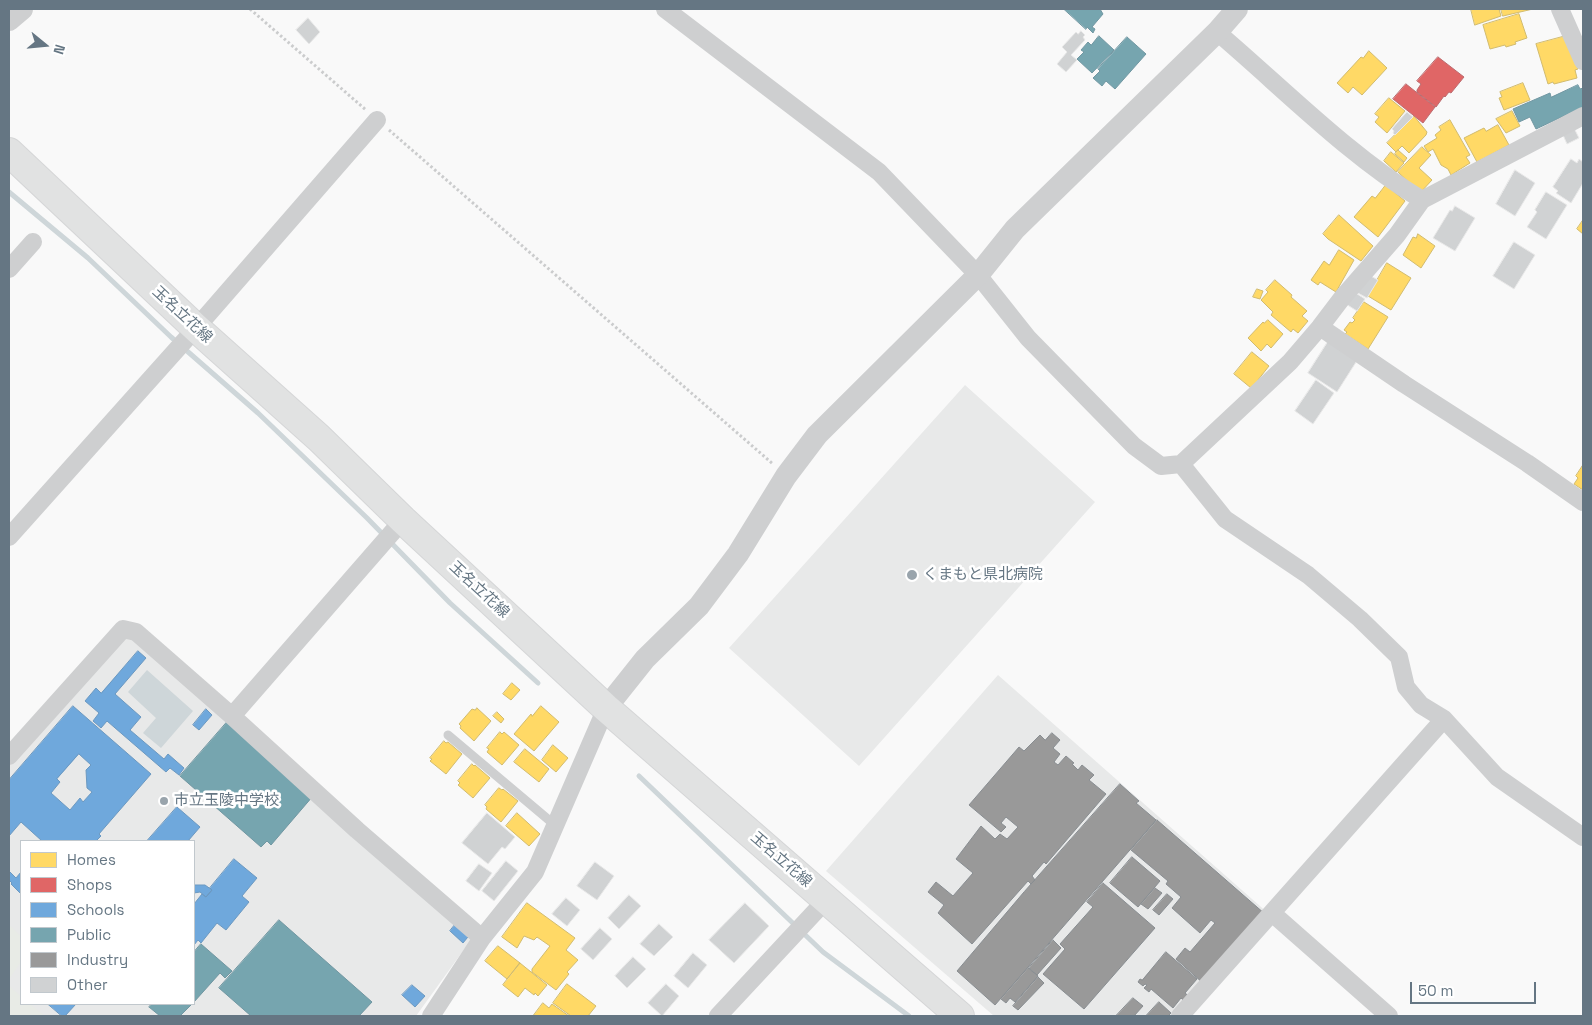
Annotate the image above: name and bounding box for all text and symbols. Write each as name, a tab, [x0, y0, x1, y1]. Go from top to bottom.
north arrow	[20, 20, 70, 70]
text: N	[49, 42, 69, 56]
street label: 玉名立花線	[148, 283, 216, 347]
street label: 玉名立花線	[445, 558, 513, 622]
place label: くまもと県北病院	[923, 566, 1043, 584]
marker: くまもと県北病院	[905, 568, 919, 582]
place label: 市立玉陵中学校	[174, 792, 279, 810]
marker: 市立玉陵中学校	[158, 795, 170, 807]
street label: 玉名立花線	[747, 829, 815, 891]
legend	[20, 840, 195, 1005]
text: Homes	[67, 850, 116, 869]
text: Shops	[67, 875, 112, 894]
text: Schools	[67, 900, 124, 919]
text: Public	[67, 925, 111, 944]
text: Industry	[67, 950, 128, 969]
scale bar	[1412, 972, 1538, 1004]
text: Other	[67, 975, 108, 994]
text: 50 m	[1418, 981, 1453, 1000]

